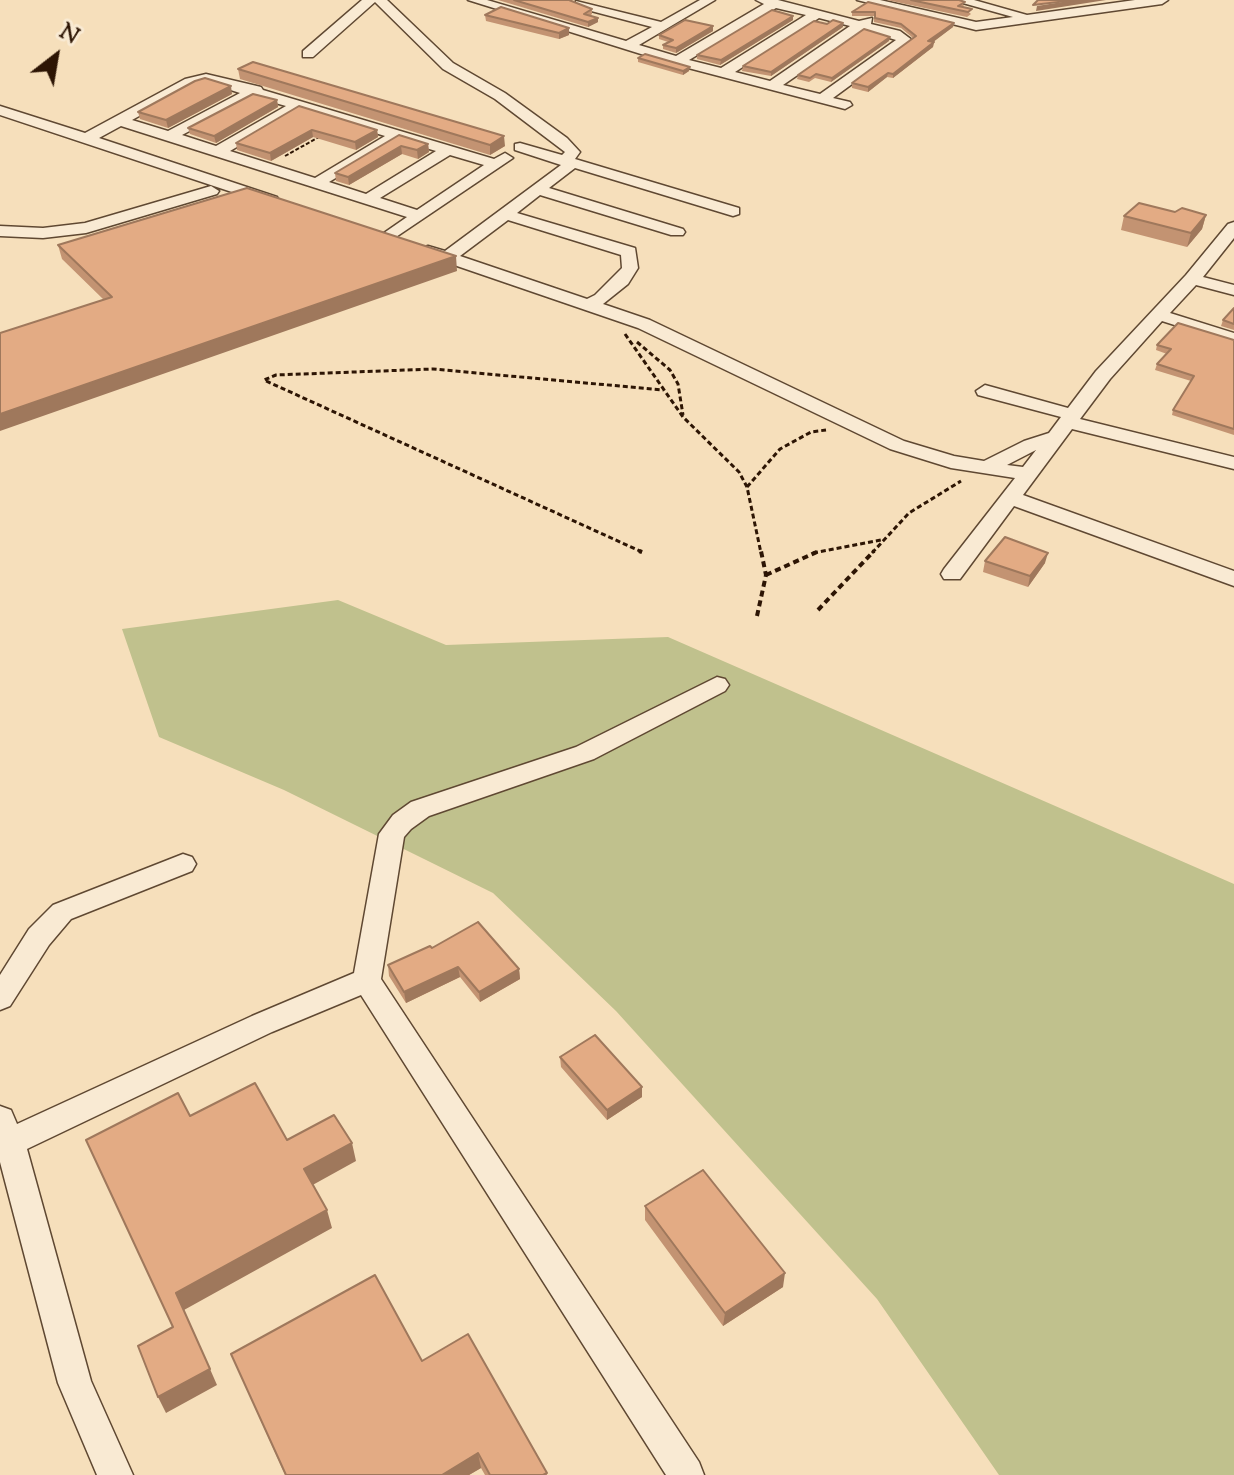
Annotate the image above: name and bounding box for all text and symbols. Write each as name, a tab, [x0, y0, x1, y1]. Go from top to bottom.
north arrow	[16, 16, 96, 96]
text: N	[53, 17, 84, 54]

